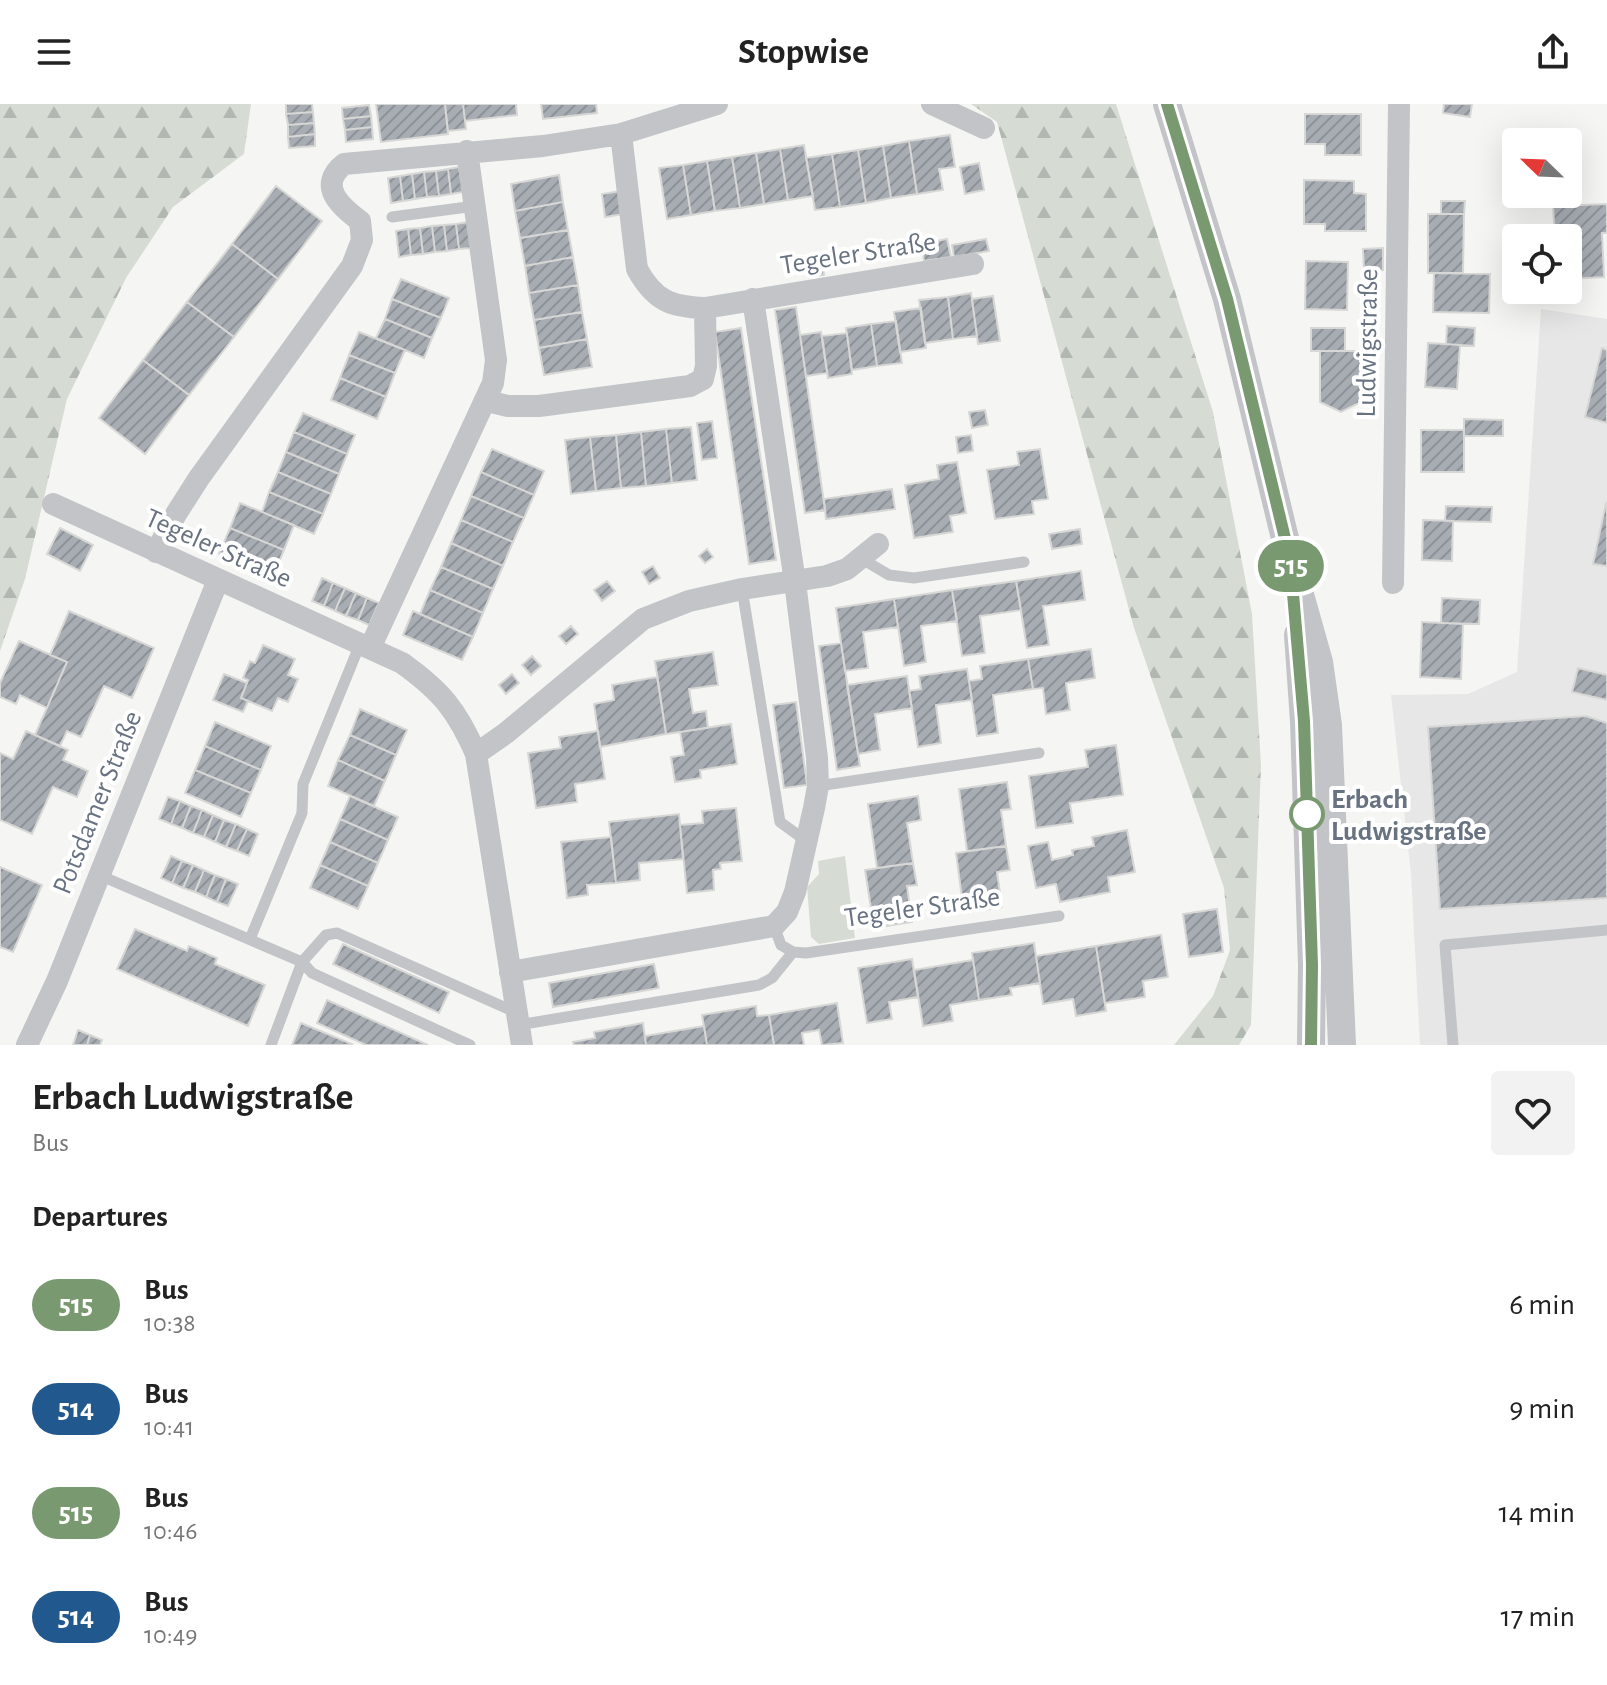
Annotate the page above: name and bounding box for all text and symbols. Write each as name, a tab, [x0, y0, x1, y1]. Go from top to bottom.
icon: menu	[32, 30, 76, 74]
icon: share	[1531, 30, 1575, 74]
text: Stopwise	[738, 34, 869, 70]
north arrow	[1502, 128, 1582, 208]
map controls	[1502, 128, 1582, 304]
button: locate	[1502, 224, 1582, 304]
street label: Tegeler Straße	[779, 228, 938, 280]
street label: Ludwigstraße	[1353, 268, 1383, 418]
street label: Tegeler Straße	[141, 504, 296, 594]
line badge: 515	[1245, 540, 1337, 592]
text: 515	[1274, 552, 1308, 580]
street label: Potsdamer Straße	[48, 707, 147, 898]
place label: Erbach Ludwigstraße	[1331, 786, 1486, 846]
marker: Erbach Ludwigstraße	[1290, 797, 1324, 831]
street label: Tegeler Straße	[843, 883, 1002, 933]
button: heart	[1491, 1071, 1575, 1155]
text: Erbach Ludwigstraße	[32, 1079, 353, 1117]
text: Bus	[32, 1130, 69, 1156]
text: Departures	[32, 1202, 168, 1232]
text: Bus	[144, 1275, 189, 1305]
text: 6 min	[1509, 1290, 1575, 1320]
text: 515	[59, 1291, 93, 1319]
text: 10:38	[144, 1310, 196, 1336]
text: Bus	[144, 1379, 189, 1409]
text: 9 min	[1509, 1394, 1575, 1424]
text: 514	[58, 1395, 94, 1423]
text: 10:41	[144, 1414, 194, 1440]
text: Bus	[144, 1483, 189, 1513]
text: 14 min	[1499, 1498, 1575, 1528]
text: 515	[59, 1499, 93, 1527]
text: 10:46	[144, 1518, 197, 1544]
text: Bus	[144, 1587, 189, 1617]
text: 17 min	[1500, 1602, 1575, 1632]
text: 514	[58, 1603, 94, 1631]
text: 10:49	[144, 1622, 197, 1648]

